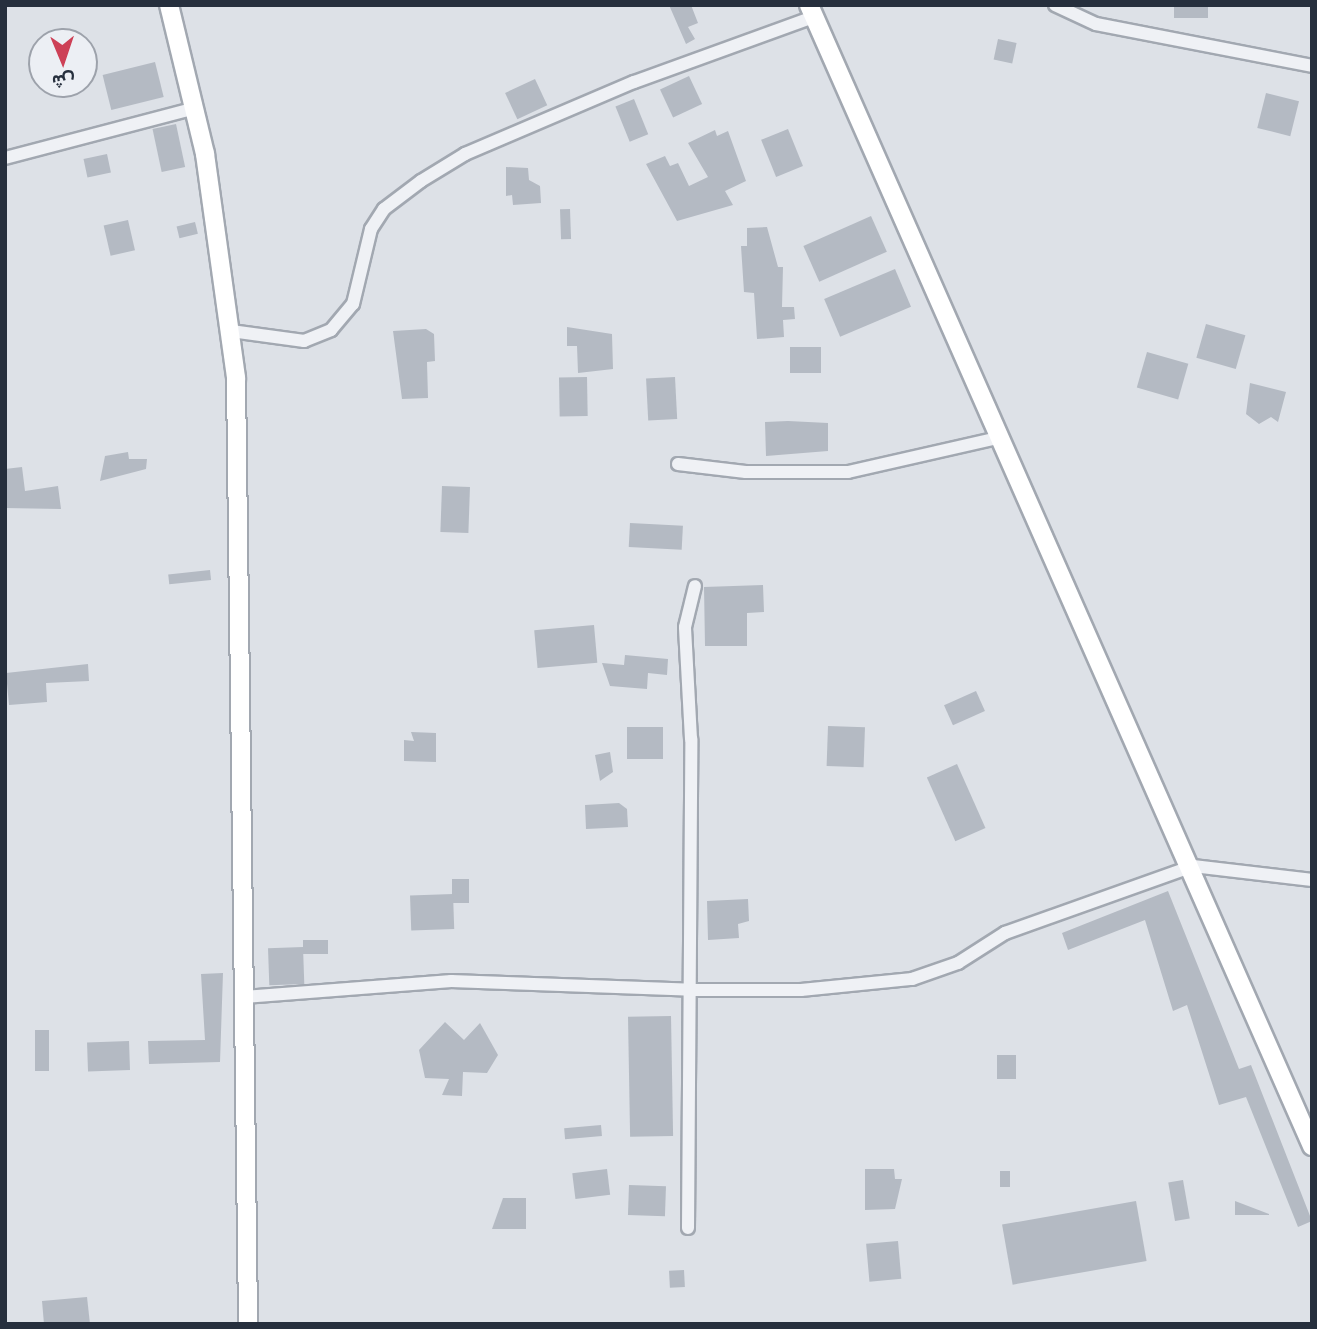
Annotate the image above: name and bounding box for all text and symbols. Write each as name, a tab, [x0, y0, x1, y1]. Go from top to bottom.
north arrow	[28, 28, 98, 98]
text: ش	[52, 71, 75, 94]

